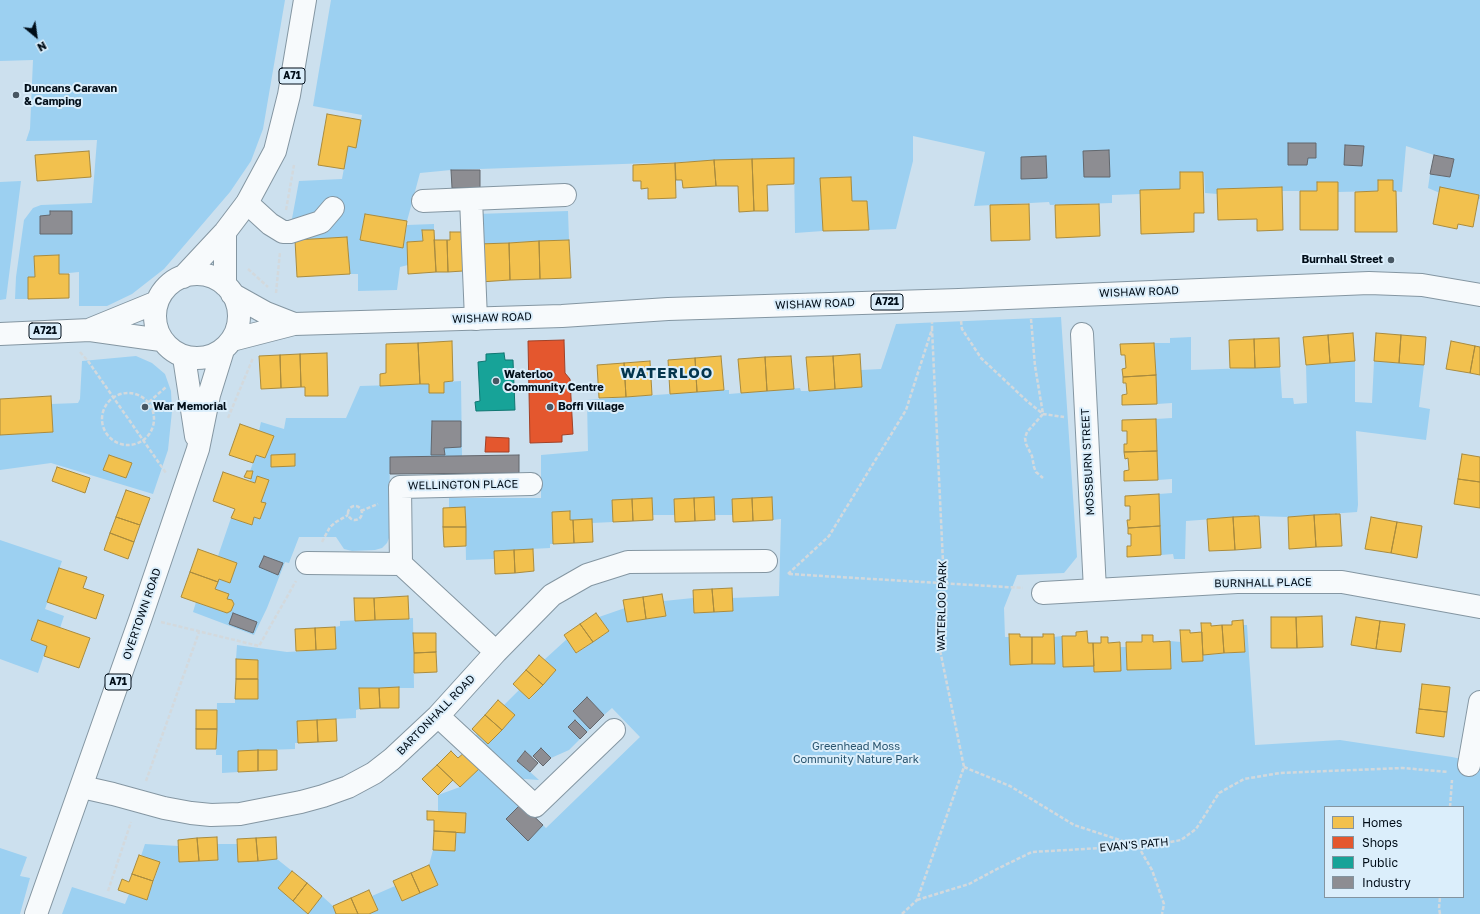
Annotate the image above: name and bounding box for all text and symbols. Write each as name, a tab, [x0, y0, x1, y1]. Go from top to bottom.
north arrow	[16, 16, 56, 56]
text: N	[35, 39, 49, 55]
road number: A71	[279, 68, 305, 84]
place label: Duncans Caravan & Camping	[24, 82, 117, 108]
marker: Duncans Caravan & Camping	[11, 90, 21, 100]
place label: Burnhall Street	[1301, 253, 1383, 267]
marker: Burnhall Street	[1386, 255, 1396, 265]
street label: WISHAW ROAD	[1099, 284, 1179, 300]
road number: A721	[871, 294, 903, 310]
street label: WISHAW ROAD	[775, 296, 855, 312]
street label: WISHAW ROAD	[452, 310, 532, 326]
road number: A721	[29, 323, 61, 339]
district label: WATERLOO	[621, 364, 713, 382]
place label: Waterloo Community Centre	[504, 368, 604, 394]
marker: Waterloo Community Centre	[491, 376, 501, 386]
place label: War Memorial	[153, 400, 227, 414]
place label: Boffi Village	[558, 400, 624, 414]
marker: War Memorial	[140, 402, 150, 412]
marker: Boffi Village	[545, 402, 555, 412]
street label: MOSSBURN STREET	[1079, 408, 1097, 516]
street label: WELLINGTON PLACE	[408, 477, 518, 493]
street label: WATERLOO PARK	[935, 560, 949, 652]
street label: OVERTOWN ROAD	[120, 566, 164, 662]
street label: BURNHALL PLACE	[1214, 576, 1312, 590]
street label: BARTONHALL ROAD	[394, 672, 478, 758]
road number: A71	[105, 674, 131, 690]
park label: Greenhead Moss Community Nature Park	[793, 740, 919, 766]
legend	[1324, 806, 1464, 898]
text: Homes	[1362, 815, 1402, 830]
street label: EVAN'S PATH	[1099, 835, 1169, 855]
text: Shops	[1362, 835, 1398, 850]
text: Public	[1362, 855, 1398, 870]
text: Industry	[1362, 875, 1411, 890]

